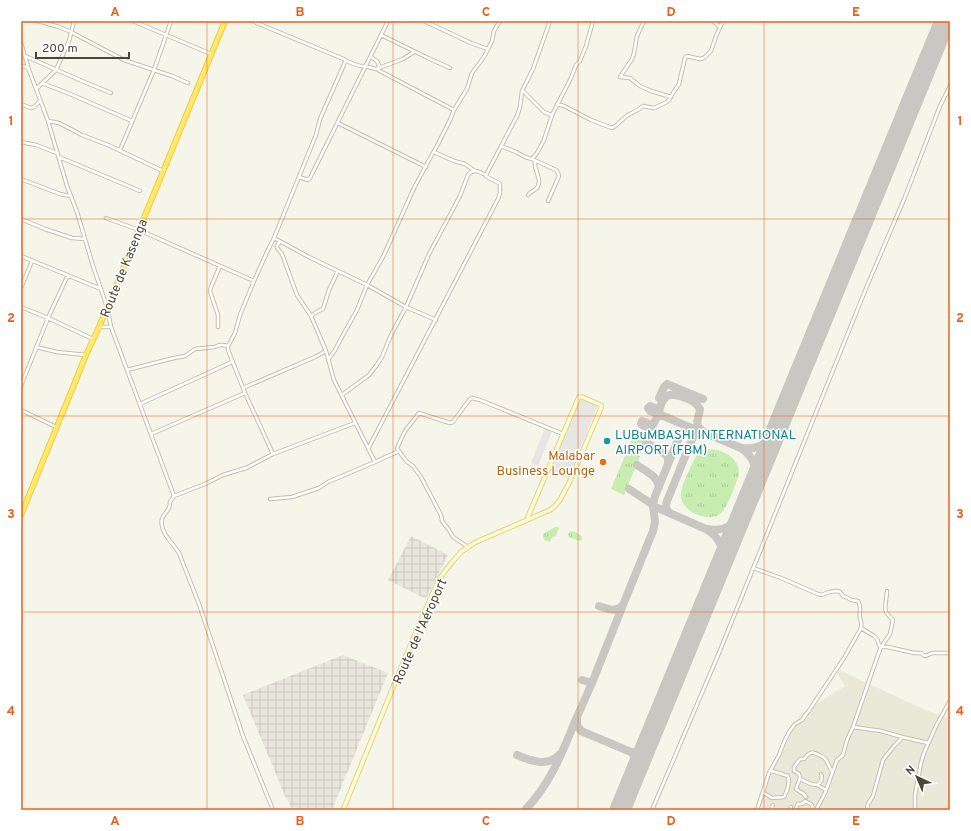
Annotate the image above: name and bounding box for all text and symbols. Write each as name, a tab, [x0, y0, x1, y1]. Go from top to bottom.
text: A	[110, 5, 120, 21]
text: B	[296, 5, 305, 21]
text: C	[482, 5, 490, 21]
text: D	[666, 5, 676, 21]
text: E	[852, 5, 860, 21]
scale bar	[36, 34, 129, 60]
text: 200 m	[42, 41, 78, 57]
text: 1	[8, 114, 14, 130]
text: 1	[957, 114, 963, 130]
street label: Route de Kasenga	[98, 217, 152, 321]
text: 2	[7, 311, 15, 327]
text: 2	[956, 311, 964, 327]
place label: LUBuMBASHI INTERNATIONAL AIRPORT (FBM)	[615, 428, 796, 459]
marker: LUBuMBASHI INTERNATIONAL AIRPORT (FBM)	[602, 436, 612, 446]
place label: Malabar Business Lounge	[496, 449, 595, 480]
marker: Malabar Business Lounge	[598, 457, 608, 467]
text: 3	[7, 507, 15, 523]
text: 3	[956, 507, 964, 523]
street label: Route de l'Aéroport	[390, 577, 451, 687]
text: 4	[7, 704, 15, 720]
text: 4	[956, 704, 964, 720]
north arrow	[897, 757, 937, 797]
text: N	[903, 763, 918, 778]
text: A	[110, 814, 120, 830]
text: B	[296, 814, 305, 830]
text: C	[482, 814, 490, 830]
text: D	[666, 814, 676, 830]
text: E	[852, 814, 860, 830]

